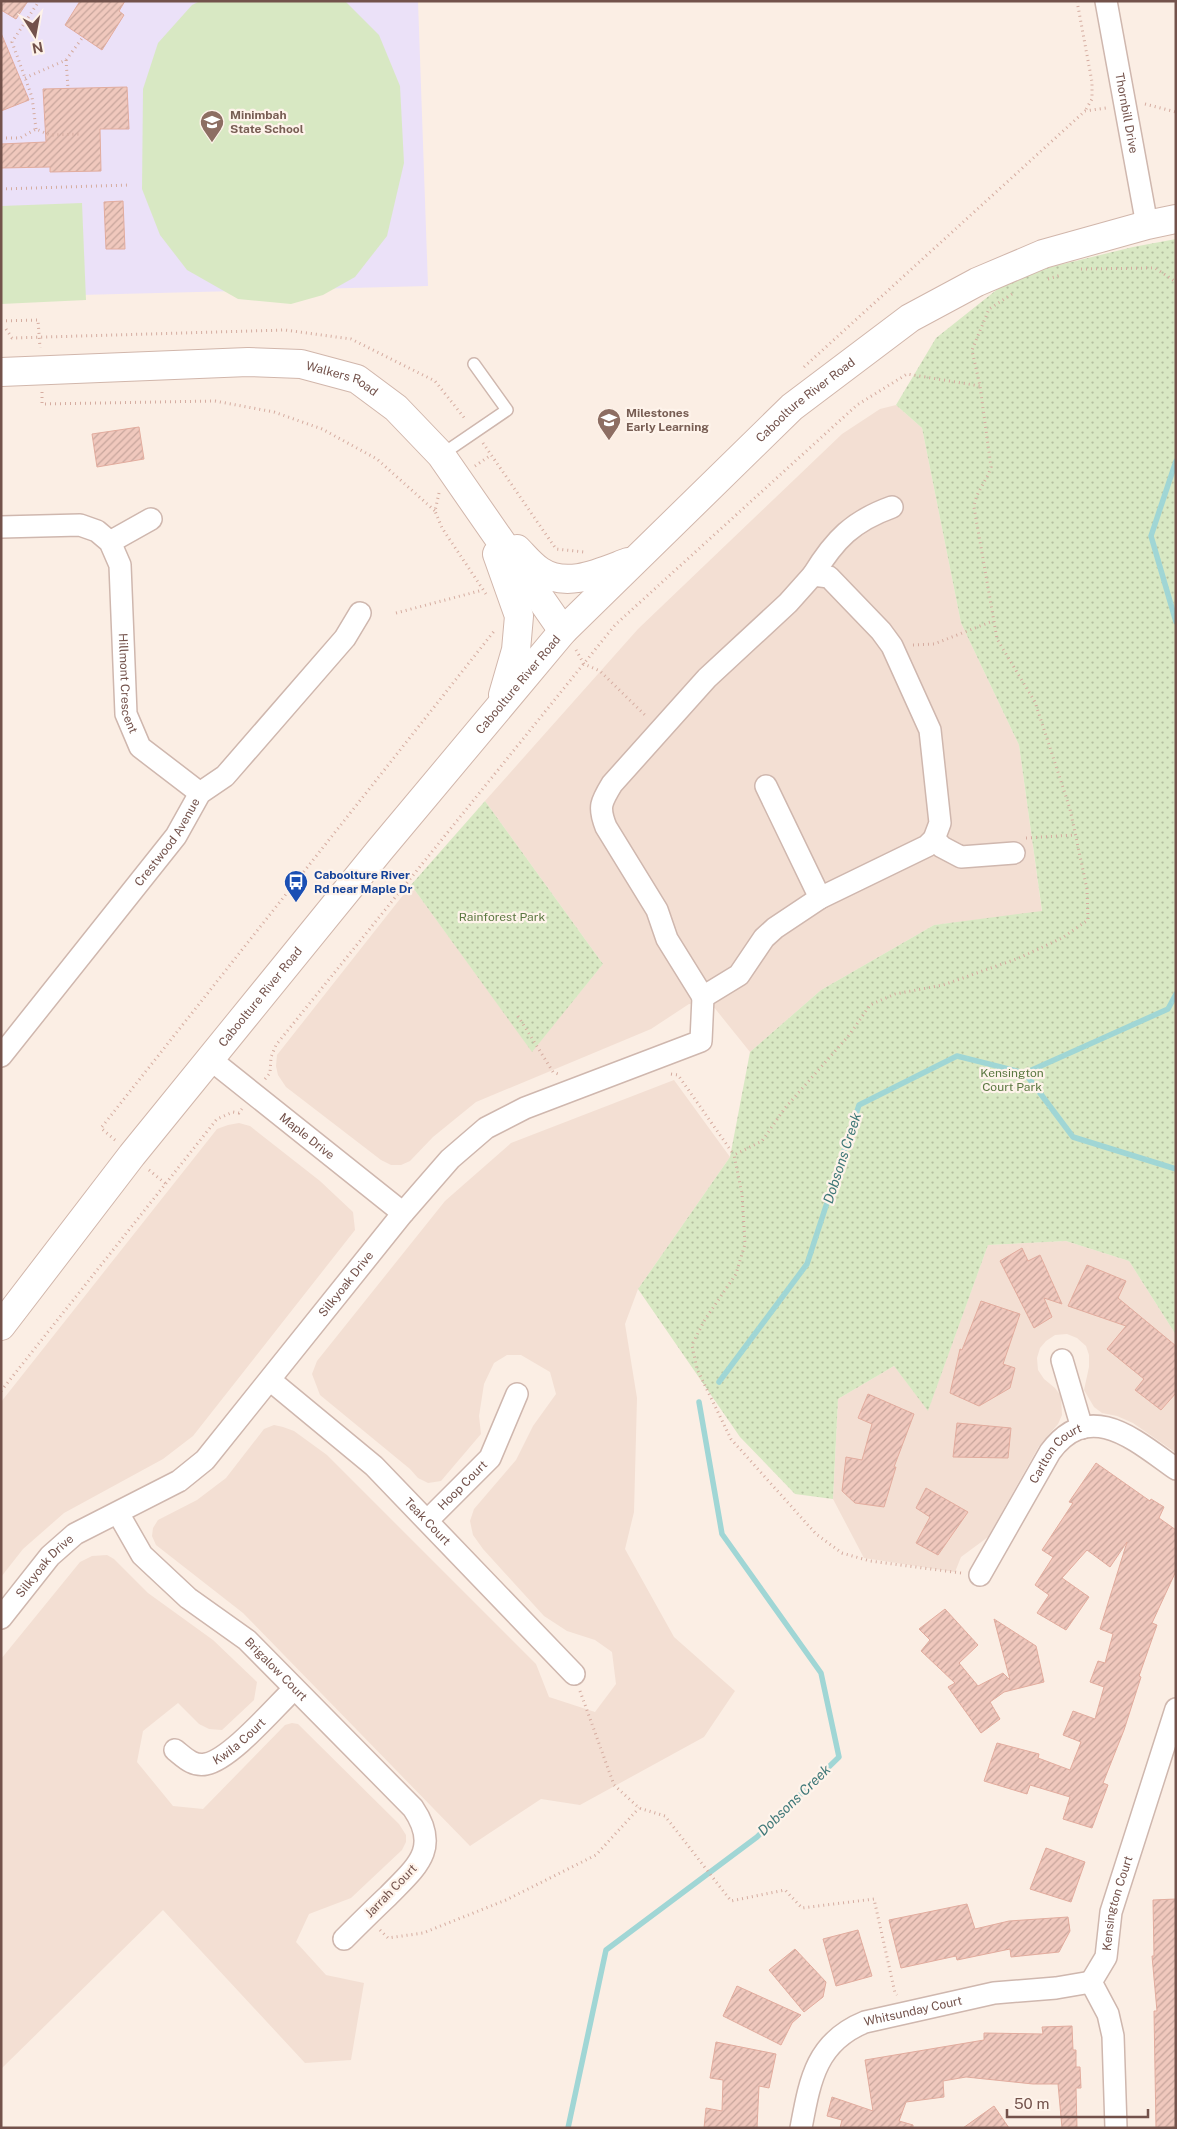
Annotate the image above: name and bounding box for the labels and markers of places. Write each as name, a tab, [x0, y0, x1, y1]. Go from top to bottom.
place label: Minimbah State School	[230, 108, 304, 136]
school or university icon: Minimbah State School	[199, 109, 225, 143]
place label: Milestones Early Learning	[626, 406, 709, 434]
school or university icon: Milestones Early Learning	[596, 407, 622, 441]
place label: Caboolture River Rd near Maple Dr	[314, 868, 412, 896]
bus stop icon: Caboolture River Rd near Maple Dr	[283, 869, 309, 903]

